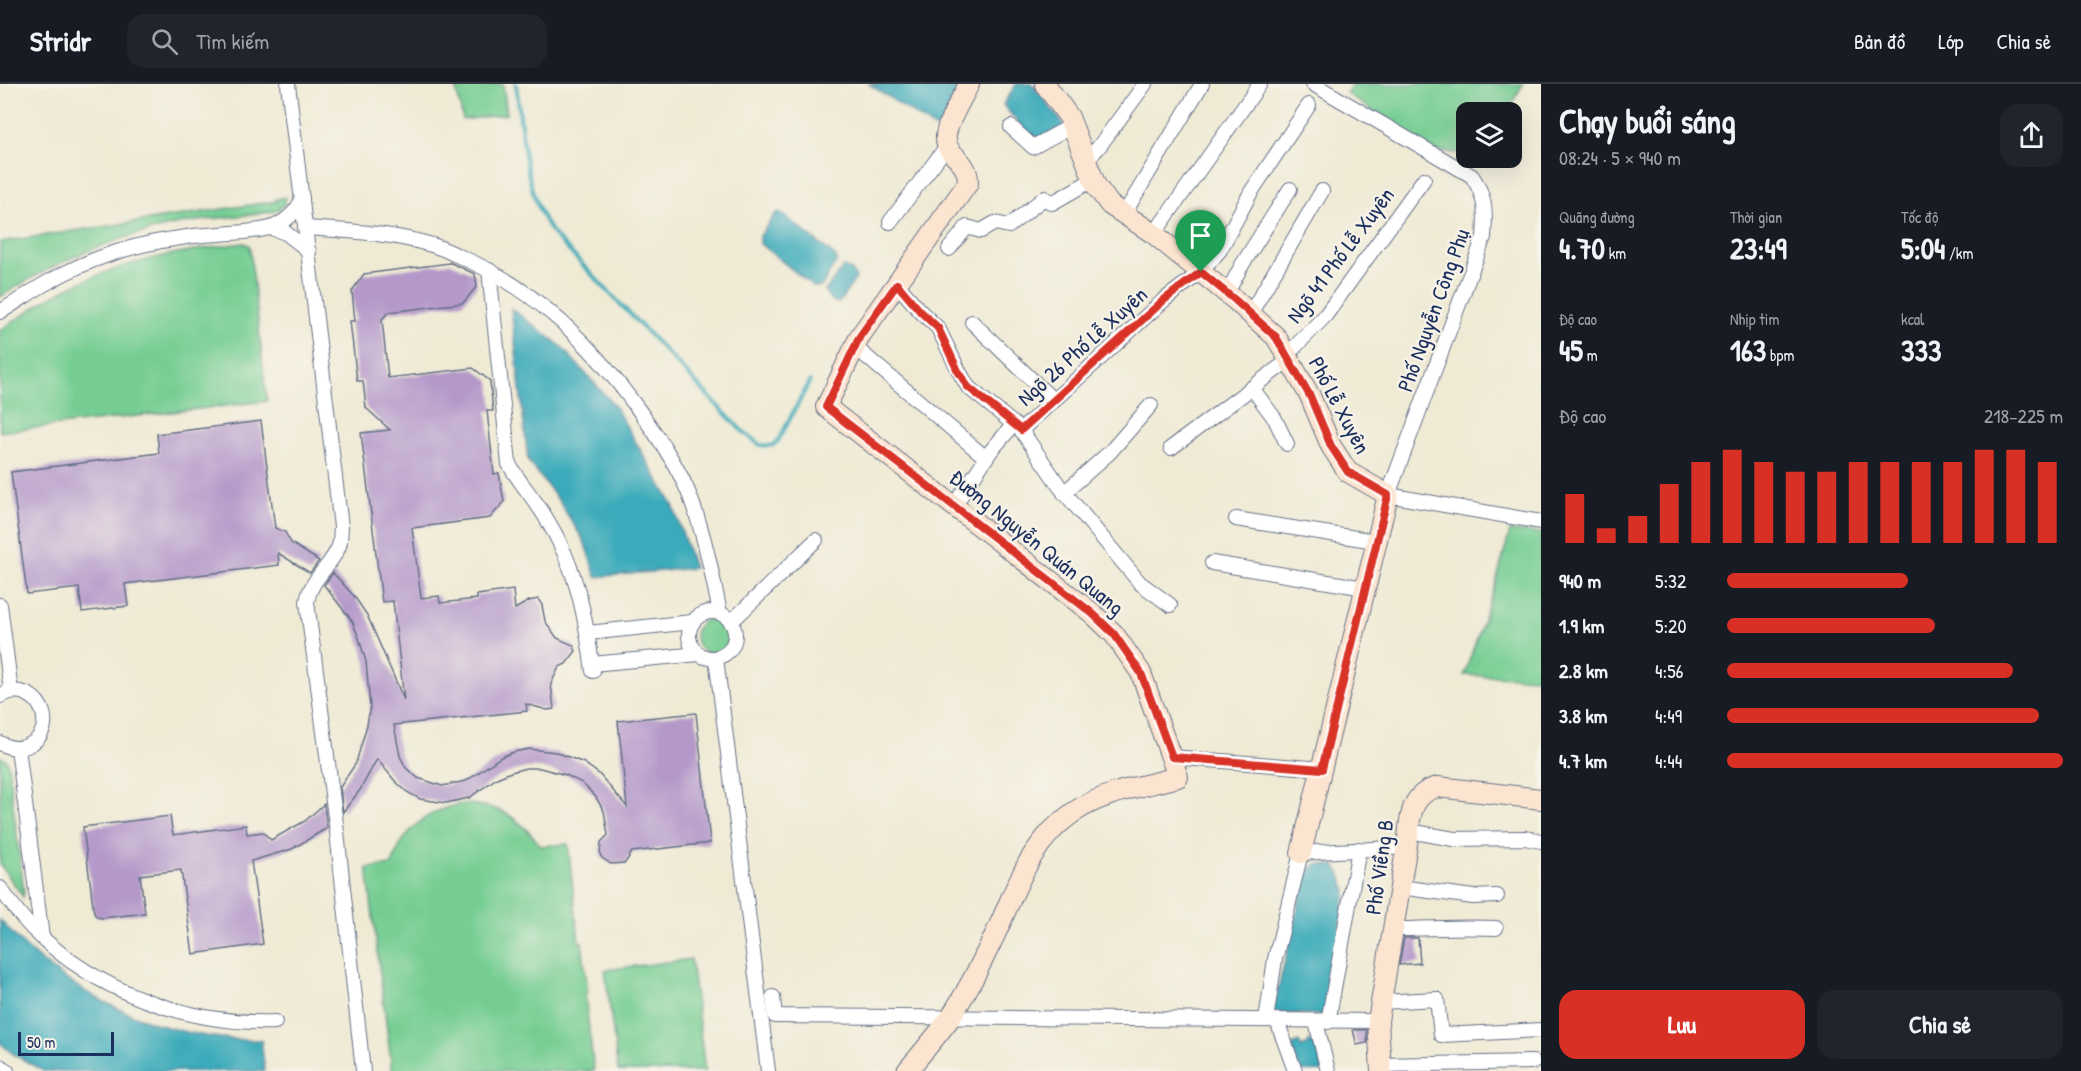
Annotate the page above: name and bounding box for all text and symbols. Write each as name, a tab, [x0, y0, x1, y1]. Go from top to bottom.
search box	[127, 14, 547, 68]
text: Stridr	[30, 22, 91, 60]
icon: search	[148, 25, 181, 58]
text: Tìm kiếm	[196, 26, 269, 56]
text: Bản đồ	[1854, 27, 1905, 56]
text: Lớp	[1938, 27, 1963, 56]
text: Chia sẻ	[1996, 27, 2051, 56]
text: Chạy buổi sáng	[1559, 99, 1736, 143]
map controls	[1456, 102, 1522, 168]
button: layers	[1456, 102, 1522, 168]
button: share	[2000, 104, 2063, 167]
text: 08:24 · 5 × 940 m	[1559, 144, 1681, 171]
street label: Ngõ 41 Phố Lễ Xuyên	[1279, 181, 1401, 329]
text: Quãng đường	[1559, 206, 1635, 228]
text: Thời gian	[1730, 206, 1782, 228]
text: Tốc độ	[1901, 206, 1938, 228]
pin	[1175, 210, 1226, 272]
icon: arrive	[1184, 219, 1217, 252]
street label: Phố Nguyễn Công Phụ	[1390, 224, 1476, 396]
text: 4.70	[1559, 228, 1605, 268]
text: 23:49	[1730, 228, 1787, 268]
text: 5:04	[1901, 228, 1945, 268]
text: km	[1605, 242, 1626, 264]
text: /km	[1945, 242, 1973, 264]
street label: Ngõ 26 Phố Lễ Xuyên	[1011, 280, 1153, 412]
text: Độ cao	[1559, 308, 1597, 330]
text: Nhịp tim	[1730, 308, 1779, 330]
text: kcal	[1901, 308, 1924, 330]
text: 45	[1559, 330, 1583, 370]
text: 163	[1730, 330, 1766, 370]
text: 333	[1901, 330, 1941, 370]
text: m	[1583, 344, 1598, 366]
text: bpm	[1766, 344, 1794, 366]
street label: Phố Lễ Xuyên	[1302, 351, 1378, 459]
text: Độ cao	[1559, 402, 1606, 429]
text: 218–225 m	[1984, 402, 2063, 429]
street label: Đường Nguyễn Quán Quang	[944, 462, 1130, 622]
text: 940 m	[1559, 567, 1601, 594]
text: 5:32	[1655, 567, 1686, 594]
text: 1.9 km	[1559, 612, 1604, 639]
text: 5:20	[1655, 612, 1686, 639]
text: 2.8 km	[1559, 657, 1608, 684]
text: 4:56	[1655, 657, 1684, 684]
text: 3.8 km	[1559, 702, 1607, 729]
text: 4:49	[1655, 702, 1682, 729]
text: 4.7 km	[1559, 747, 1607, 774]
text: 4:44	[1655, 747, 1682, 774]
street label: Phố Viềng B	[1357, 818, 1401, 916]
button: Lưu	[1559, 990, 1805, 1059]
button: Chia sẻ	[1817, 990, 2063, 1059]
scale bar	[18, 1029, 114, 1056]
text: 50 m	[27, 1031, 56, 1053]

